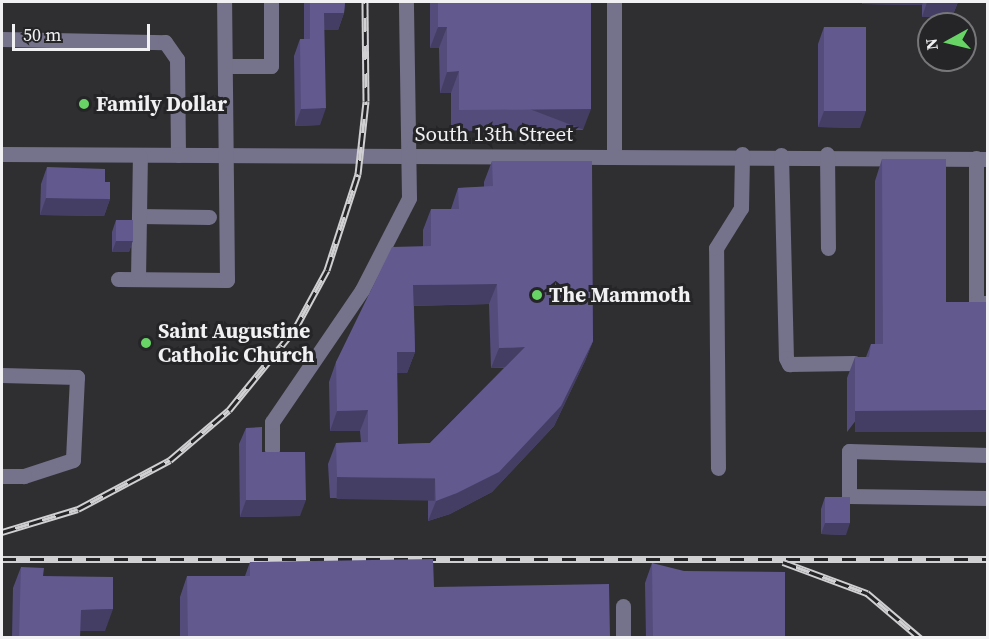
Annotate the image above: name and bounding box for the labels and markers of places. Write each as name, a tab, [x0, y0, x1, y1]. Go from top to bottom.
place label: Family Dollar	[96, 91, 227, 117]
marker: Family Dollar	[77, 97, 91, 111]
place label: The Mammoth	[549, 282, 691, 308]
marker: The Mammoth	[530, 288, 544, 302]
place label: Saint Augustine Catholic Church	[158, 318, 314, 368]
marker: Saint Augustine Catholic Church	[139, 336, 153, 350]

